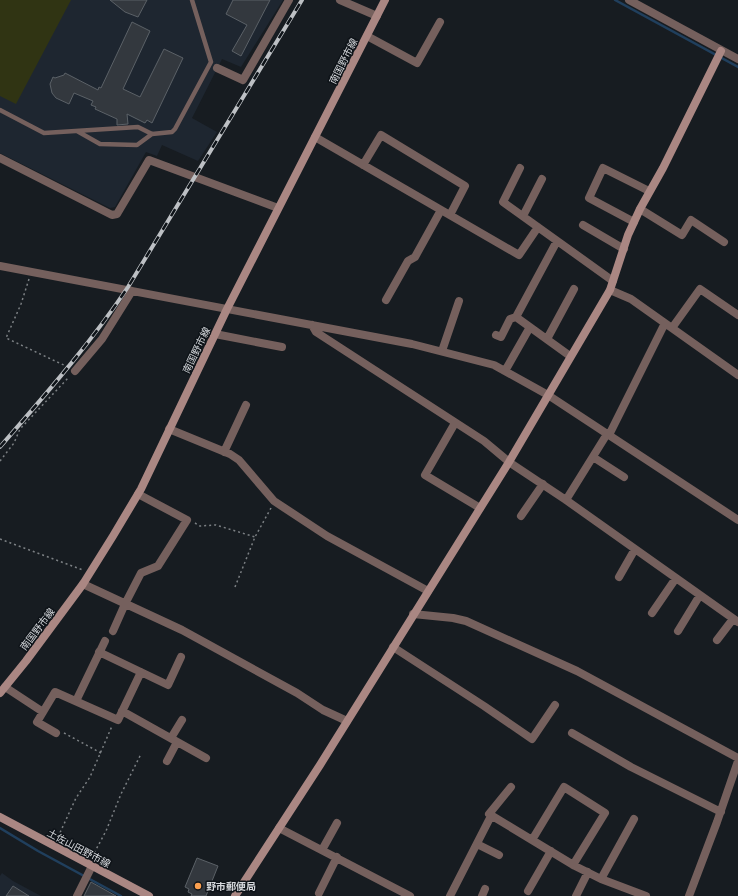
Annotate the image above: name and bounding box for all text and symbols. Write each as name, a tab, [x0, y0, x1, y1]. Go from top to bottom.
street label: 南国野市線	[325, 36, 361, 87]
street label: 南国野市線	[179, 324, 214, 376]
street label: 南国野市線	[16, 605, 58, 654]
street label: 土佐山田野市線	[44, 825, 113, 871]
place label: 野市郵便局	[206, 879, 256, 894]
marker: 野市郵便局	[193, 881, 203, 891]

